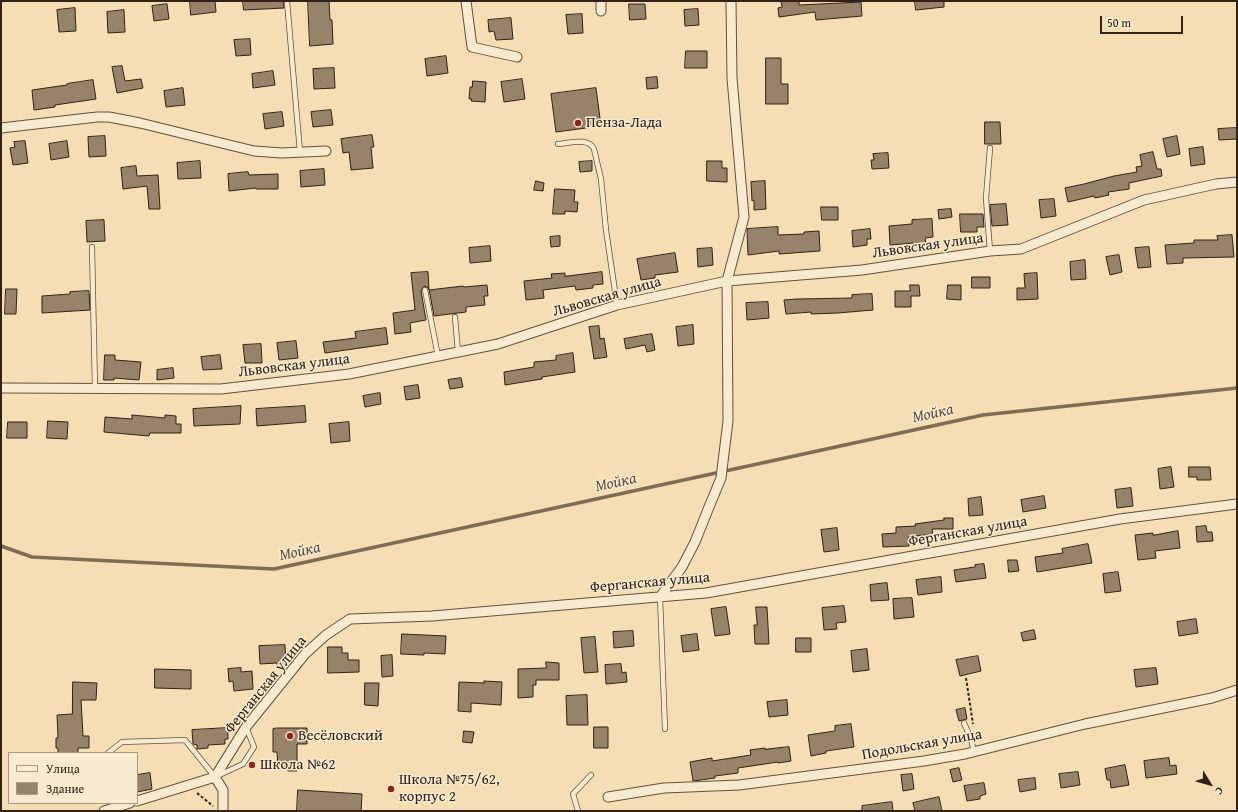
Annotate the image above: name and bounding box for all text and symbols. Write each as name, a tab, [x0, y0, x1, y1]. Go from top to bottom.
scale bar	[1102, 8, 1185, 34]
text: 50 m	[1107, 14, 1131, 31]
place label: Пенза-Лада	[586, 114, 662, 132]
marker: Пенза-Лада	[573, 118, 583, 128]
street label: Львовская улица	[871, 229, 985, 263]
street label: Львовская улица	[551, 273, 663, 321]
street label: Львовская улица	[237, 350, 351, 382]
water label: Мойка	[911, 400, 955, 428]
water label: Мойка	[594, 469, 638, 497]
street label: Ферганская улица	[907, 513, 1029, 551]
water label: Мойка	[278, 538, 322, 566]
street label: Ферганская улица	[589, 569, 711, 597]
street label: Ферганская улица	[221, 633, 311, 737]
street label: Подольская улица	[861, 726, 983, 764]
place label: Весёловский	[298, 727, 383, 745]
marker: Весёловский	[285, 731, 295, 741]
legend	[8, 752, 138, 804]
place label: Школа №62	[260, 756, 335, 774]
text: Улица	[46, 760, 80, 777]
marker: Школа №62	[247, 760, 257, 770]
north arrow	[1190, 764, 1230, 804]
place label: Школа №75/62, корпус 2	[399, 771, 500, 806]
text: Здание	[46, 780, 84, 797]
marker: Школа №75/62, корпус 2	[386, 784, 396, 794]
text: С	[1211, 784, 1228, 799]

